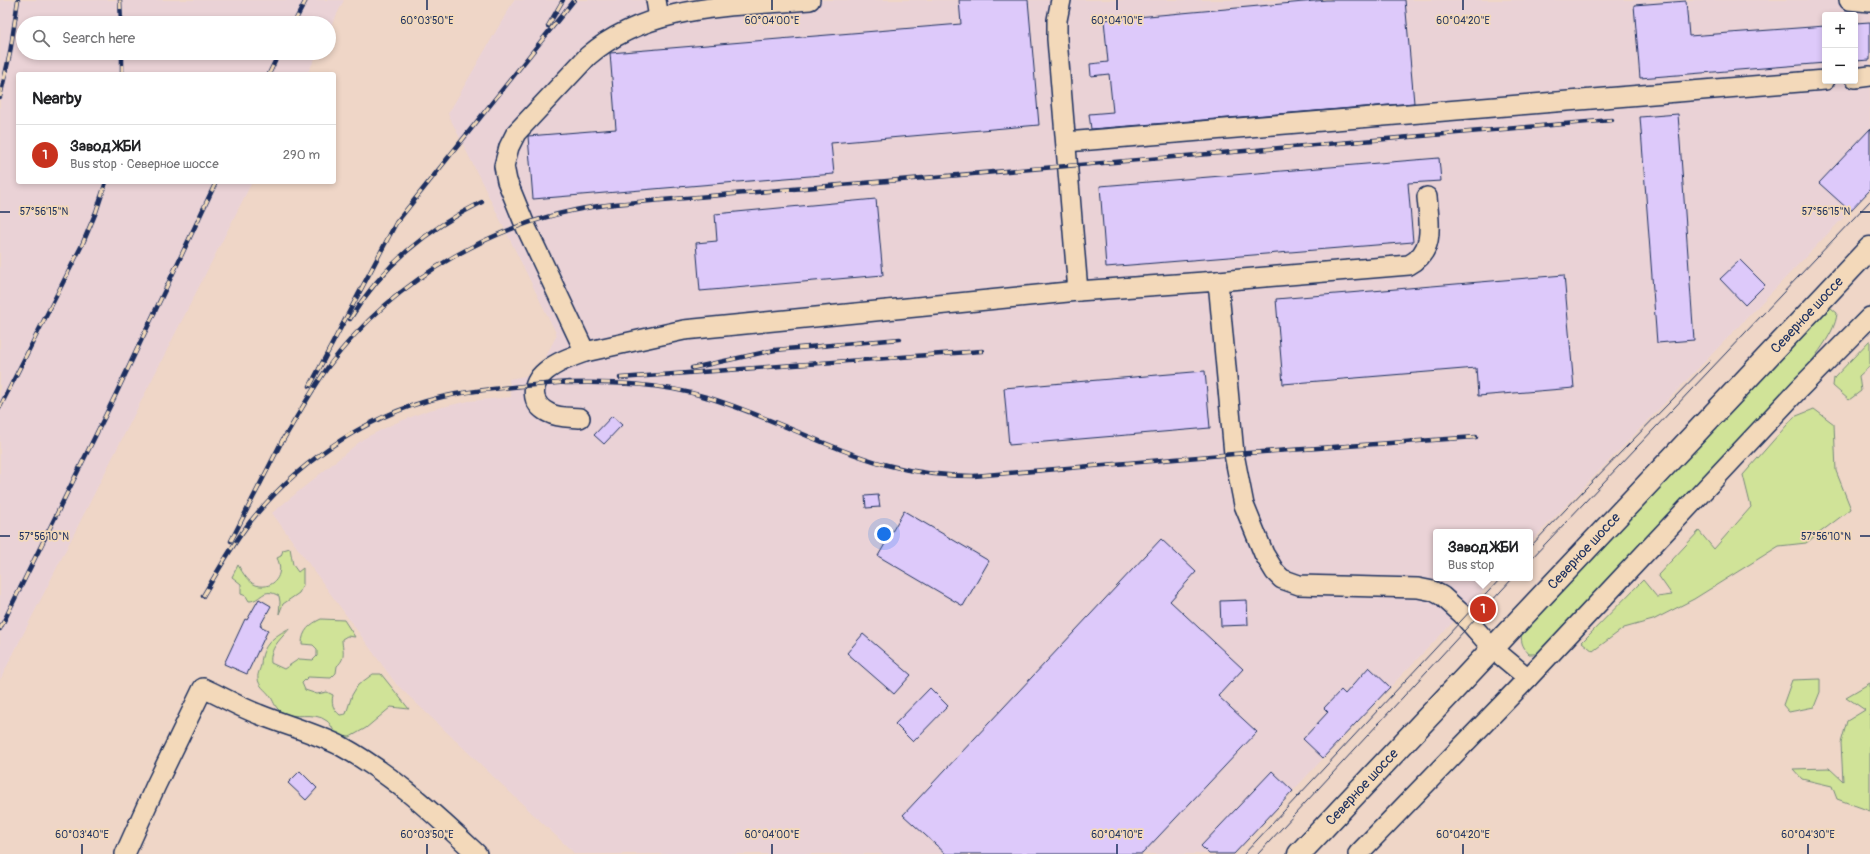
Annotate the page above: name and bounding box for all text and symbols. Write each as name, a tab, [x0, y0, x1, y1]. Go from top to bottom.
map controls	[1822, 12, 1858, 84]
button: +	[1822, 12, 1858, 48]
text: 60°03'50"E	[401, 15, 453, 27]
text: 60°04'00"E	[745, 15, 799, 27]
text: 60°04'10"E	[1091, 15, 1143, 27]
text: 60°04'20"E	[1436, 15, 1490, 27]
search box	[16, 16, 336, 60]
icon: search	[30, 27, 52, 49]
text: Search here	[62, 29, 135, 48]
button: −	[1822, 48, 1858, 84]
text: Nearby	[32, 88, 81, 109]
text: Завод ЖБИ	[70, 137, 141, 156]
text: 1	[42, 147, 48, 163]
text: 290 m	[283, 147, 320, 163]
text: Bus stop · Северное шоссе	[70, 156, 219, 172]
text: 57°56'15"N	[20, 206, 68, 218]
text: 57°56'15"N	[1802, 206, 1850, 218]
street label: Северное шоссе	[1767, 273, 1847, 357]
street label: Северное шоссе	[1544, 509, 1624, 593]
your location	[874, 524, 894, 544]
popup	[1433, 529, 1533, 581]
text: 57°56'10"N	[19, 531, 69, 543]
text: 57°56'10"N	[1801, 531, 1851, 543]
text: Завод ЖБИ	[1448, 538, 1518, 557]
text: Bus stop	[1448, 557, 1494, 573]
pin: 1	[1470, 594, 1496, 624]
street label: Северное шоссе	[1322, 745, 1402, 829]
text: 60°03'40"E	[55, 829, 109, 841]
text: 60°03'50"E	[401, 829, 453, 841]
text: 60°04'00"E	[745, 829, 799, 841]
text: 60°04'10"E	[1091, 829, 1143, 841]
text: 60°04'20"E	[1436, 829, 1490, 841]
text: 60°04'30"E	[1781, 829, 1835, 841]

